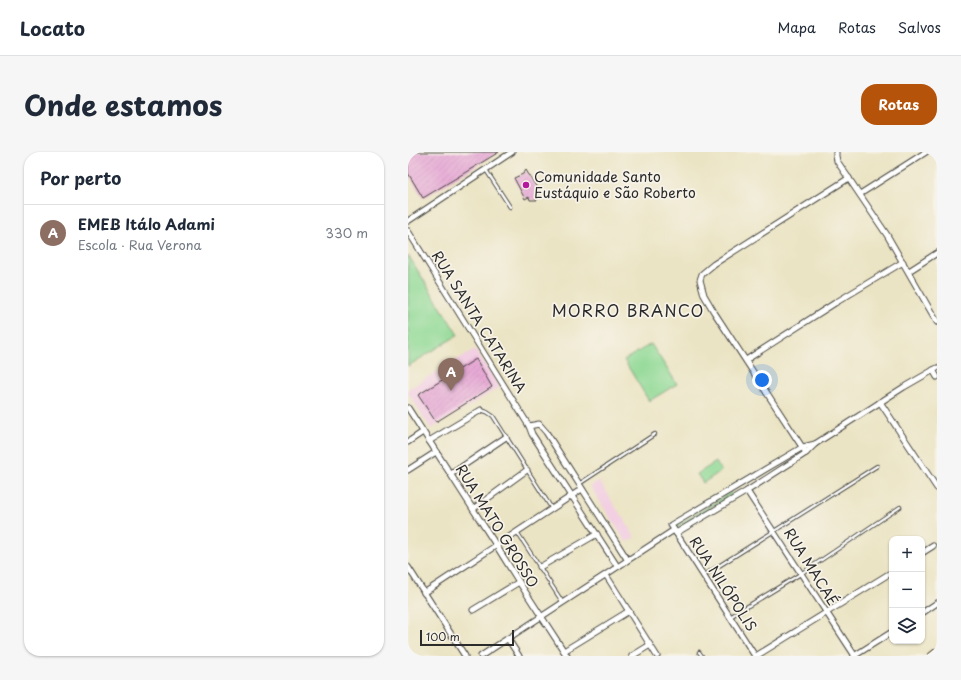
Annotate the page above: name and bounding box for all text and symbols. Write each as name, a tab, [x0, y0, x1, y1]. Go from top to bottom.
text: Locato	[20, 14, 85, 42]
text: Mapa	[777, 17, 816, 38]
text: Rotas	[838, 17, 876, 38]
text: Salvos	[898, 17, 941, 38]
text: Onde estamos	[24, 83, 223, 126]
button: Rotas	[861, 84, 937, 125]
text: Por perto	[40, 165, 121, 191]
place label: Comunidade Santo Eustáquio e São Roberto	[534, 166, 696, 203]
marker: Comunidade Santo Eustáquio e São Roberto	[521, 180, 531, 190]
text: EMEB Itálo Adami	[78, 212, 215, 235]
text: A	[48, 223, 58, 242]
text: 330 m	[325, 223, 368, 242]
text: Escola · Rua Verona	[78, 235, 202, 254]
street label: RUA SANTA CATARINA	[428, 248, 530, 396]
district label: MORRO BRANCO	[552, 298, 704, 322]
pin: A	[438, 358, 464, 391]
your location	[752, 370, 772, 390]
street label: RUA MATO GROSSO	[451, 460, 544, 591]
street label: RUA MACAÉ	[779, 524, 844, 610]
street label: RUA NILÓPOLIS	[685, 532, 762, 635]
map controls	[889, 536, 925, 644]
button: +	[889, 536, 925, 572]
button: −	[889, 572, 925, 608]
button: layers	[889, 608, 925, 644]
scale bar	[420, 628, 514, 647]
text: 100 m	[426, 628, 460, 645]

